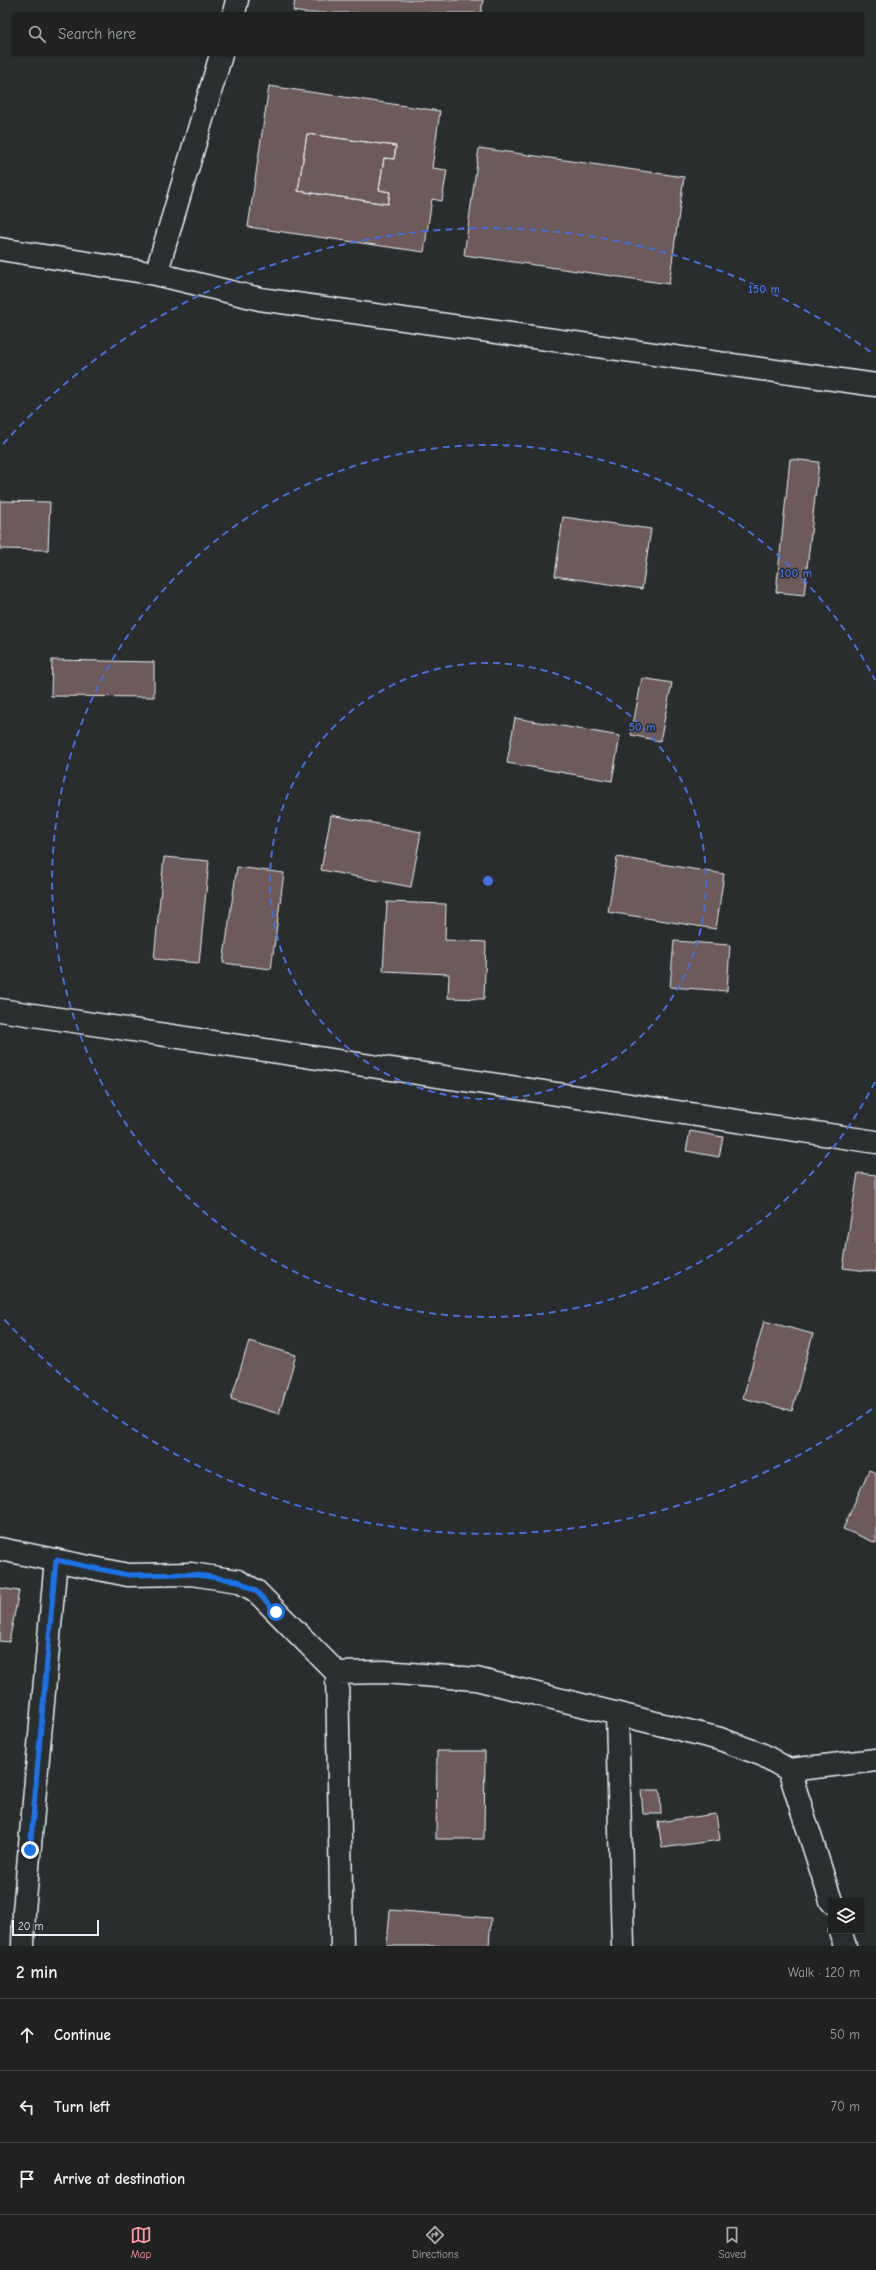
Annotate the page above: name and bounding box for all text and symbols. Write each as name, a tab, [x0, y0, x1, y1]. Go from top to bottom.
search box	[12, 12, 864, 56]
icon: search	[26, 23, 48, 45]
text: Search here	[58, 25, 136, 43]
text: 150 m	[748, 282, 780, 296]
text: 100 m	[780, 566, 812, 580]
text: 50 m	[628, 720, 656, 734]
centre of rings	[481, 874, 495, 888]
route start	[267, 1603, 285, 1621]
route end	[21, 1841, 39, 1859]
map controls	[828, 1898, 864, 1934]
button: layers	[828, 1898, 864, 1934]
scale bar	[12, 1918, 99, 1937]
text: 20 m	[18, 1920, 43, 1933]
text: 2 min	[16, 1963, 57, 1982]
text: Walk · 120 m	[788, 1965, 860, 1980]
icon: ahead	[16, 2024, 38, 2046]
text: Continue	[54, 2026, 111, 2044]
text: 50 m	[830, 2027, 860, 2042]
icon: left	[16, 2096, 38, 2118]
text: Turn left	[54, 2098, 110, 2116]
text: 70 m	[831, 2099, 860, 2114]
icon: arrive	[16, 2168, 38, 2190]
text: Arrive at destination	[54, 2170, 185, 2188]
tab: Map	[130, 2224, 152, 2261]
tab: Directions	[412, 2224, 459, 2261]
tab: Saved	[719, 2224, 746, 2261]

